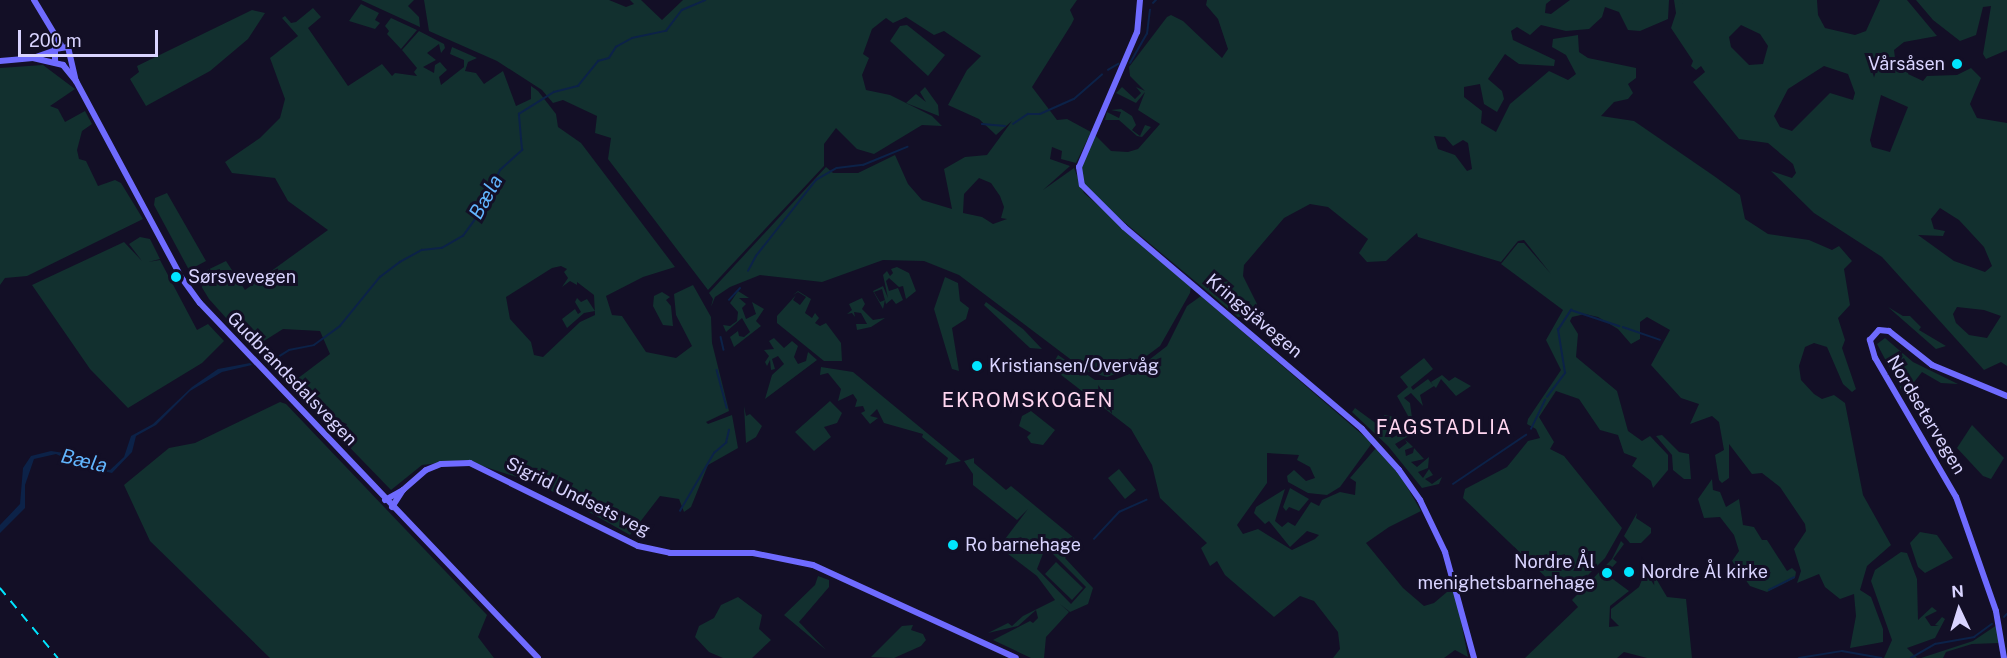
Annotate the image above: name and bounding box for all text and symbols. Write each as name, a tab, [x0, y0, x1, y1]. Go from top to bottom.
scale bar	[21, 18, 160, 56]
text: 200 m	[29, 30, 82, 51]
place label: Vårsåsen	[1868, 53, 1945, 75]
marker: Vårsåsen	[1950, 57, 1964, 71]
water label: Bæla	[464, 171, 508, 223]
place label: Sørsvevegen	[188, 266, 296, 288]
street label: Kringsjåvegen	[1201, 269, 1307, 363]
marker: Sørsvevegen	[169, 270, 183, 284]
street label: Gudbrandsdalsvegen	[223, 308, 361, 450]
street label: Nordsetervegen	[1882, 352, 1970, 478]
place label: Kristiansen/Overvåg	[989, 355, 1159, 377]
marker: Kristiansen/Overvåg	[970, 359, 984, 373]
district label: EKROMSKOGEN	[942, 388, 1114, 412]
district label: FAGSTADLIA	[1376, 415, 1512, 439]
water label: Bæla	[58, 444, 110, 478]
street label: Sigrid Undsets veg	[502, 453, 654, 541]
place label: Ro barnehage	[965, 534, 1081, 556]
marker: Ro barnehage	[946, 538, 960, 552]
place label: Nordre Ål menighetsbarnehage	[1417, 552, 1595, 594]
place label: Nordre Ål kirke	[1641, 561, 1768, 583]
marker: Nordre Ål kirke	[1622, 565, 1636, 579]
marker: Nordre Ål menighetsbarnehage	[1600, 566, 1614, 580]
north arrow	[1929, 580, 1989, 640]
text: N	[1951, 582, 1965, 601]

